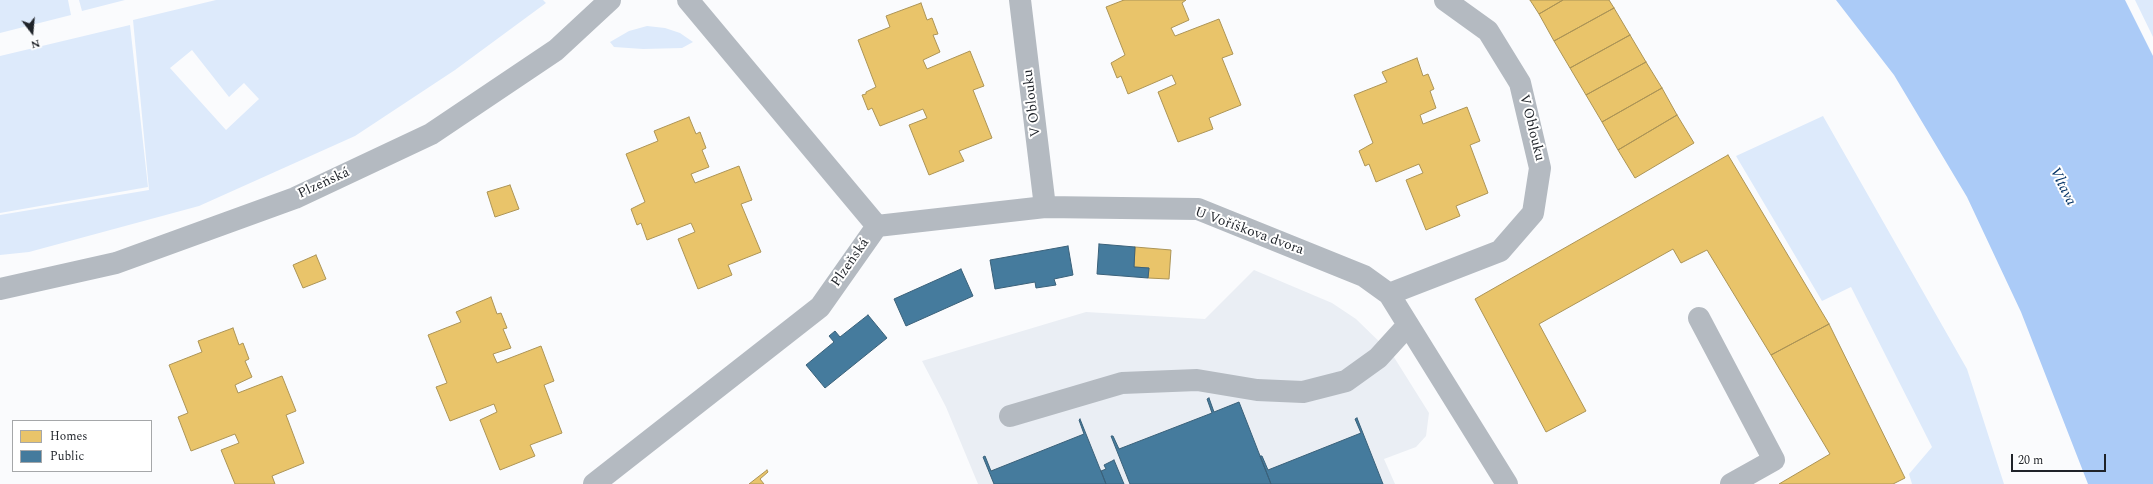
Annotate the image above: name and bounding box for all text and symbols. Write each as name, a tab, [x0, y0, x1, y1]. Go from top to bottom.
north arrow	[12, 12, 52, 52]
text: N	[29, 35, 42, 53]
street label: V Oblouku	[1021, 68, 1045, 138]
street label: V Oblouku	[1515, 93, 1547, 163]
street label: Plzeňská	[295, 165, 353, 203]
water label: Vltava	[2045, 165, 2079, 209]
street label: U Voříškova dvora	[1192, 204, 1306, 260]
street label: Plzeňská	[828, 236, 874, 290]
legend	[12, 420, 152, 472]
text: Homes	[50, 427, 88, 446]
scale bar	[2013, 446, 2108, 472]
text: Public	[50, 447, 84, 466]
text: 20 m	[2018, 451, 2043, 470]

